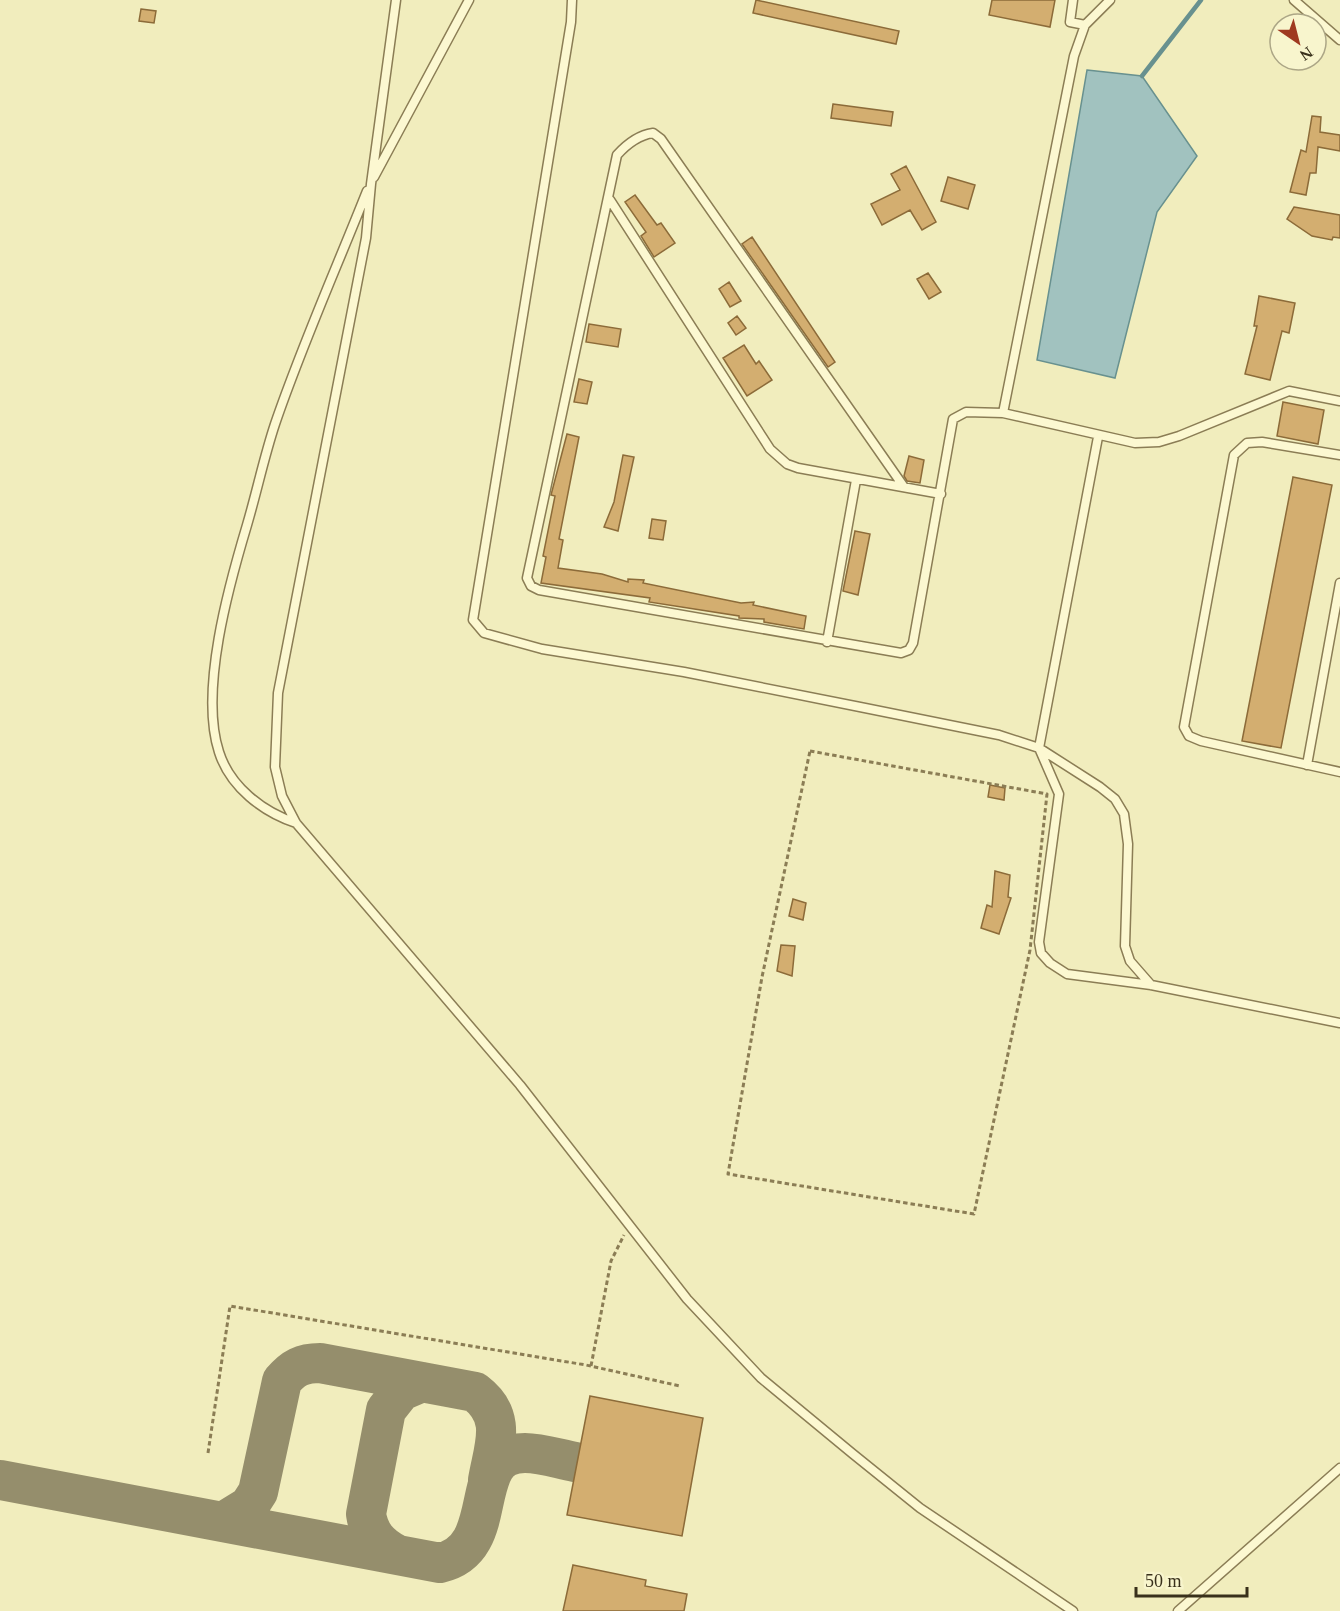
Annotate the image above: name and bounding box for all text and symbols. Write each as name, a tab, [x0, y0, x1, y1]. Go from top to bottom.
north arrow	[1268, 12, 1328, 72]
text: N	[1296, 44, 1316, 64]
scale bar	[1136, 1560, 1247, 1598]
text: 50 m	[1145, 1571, 1182, 1591]

